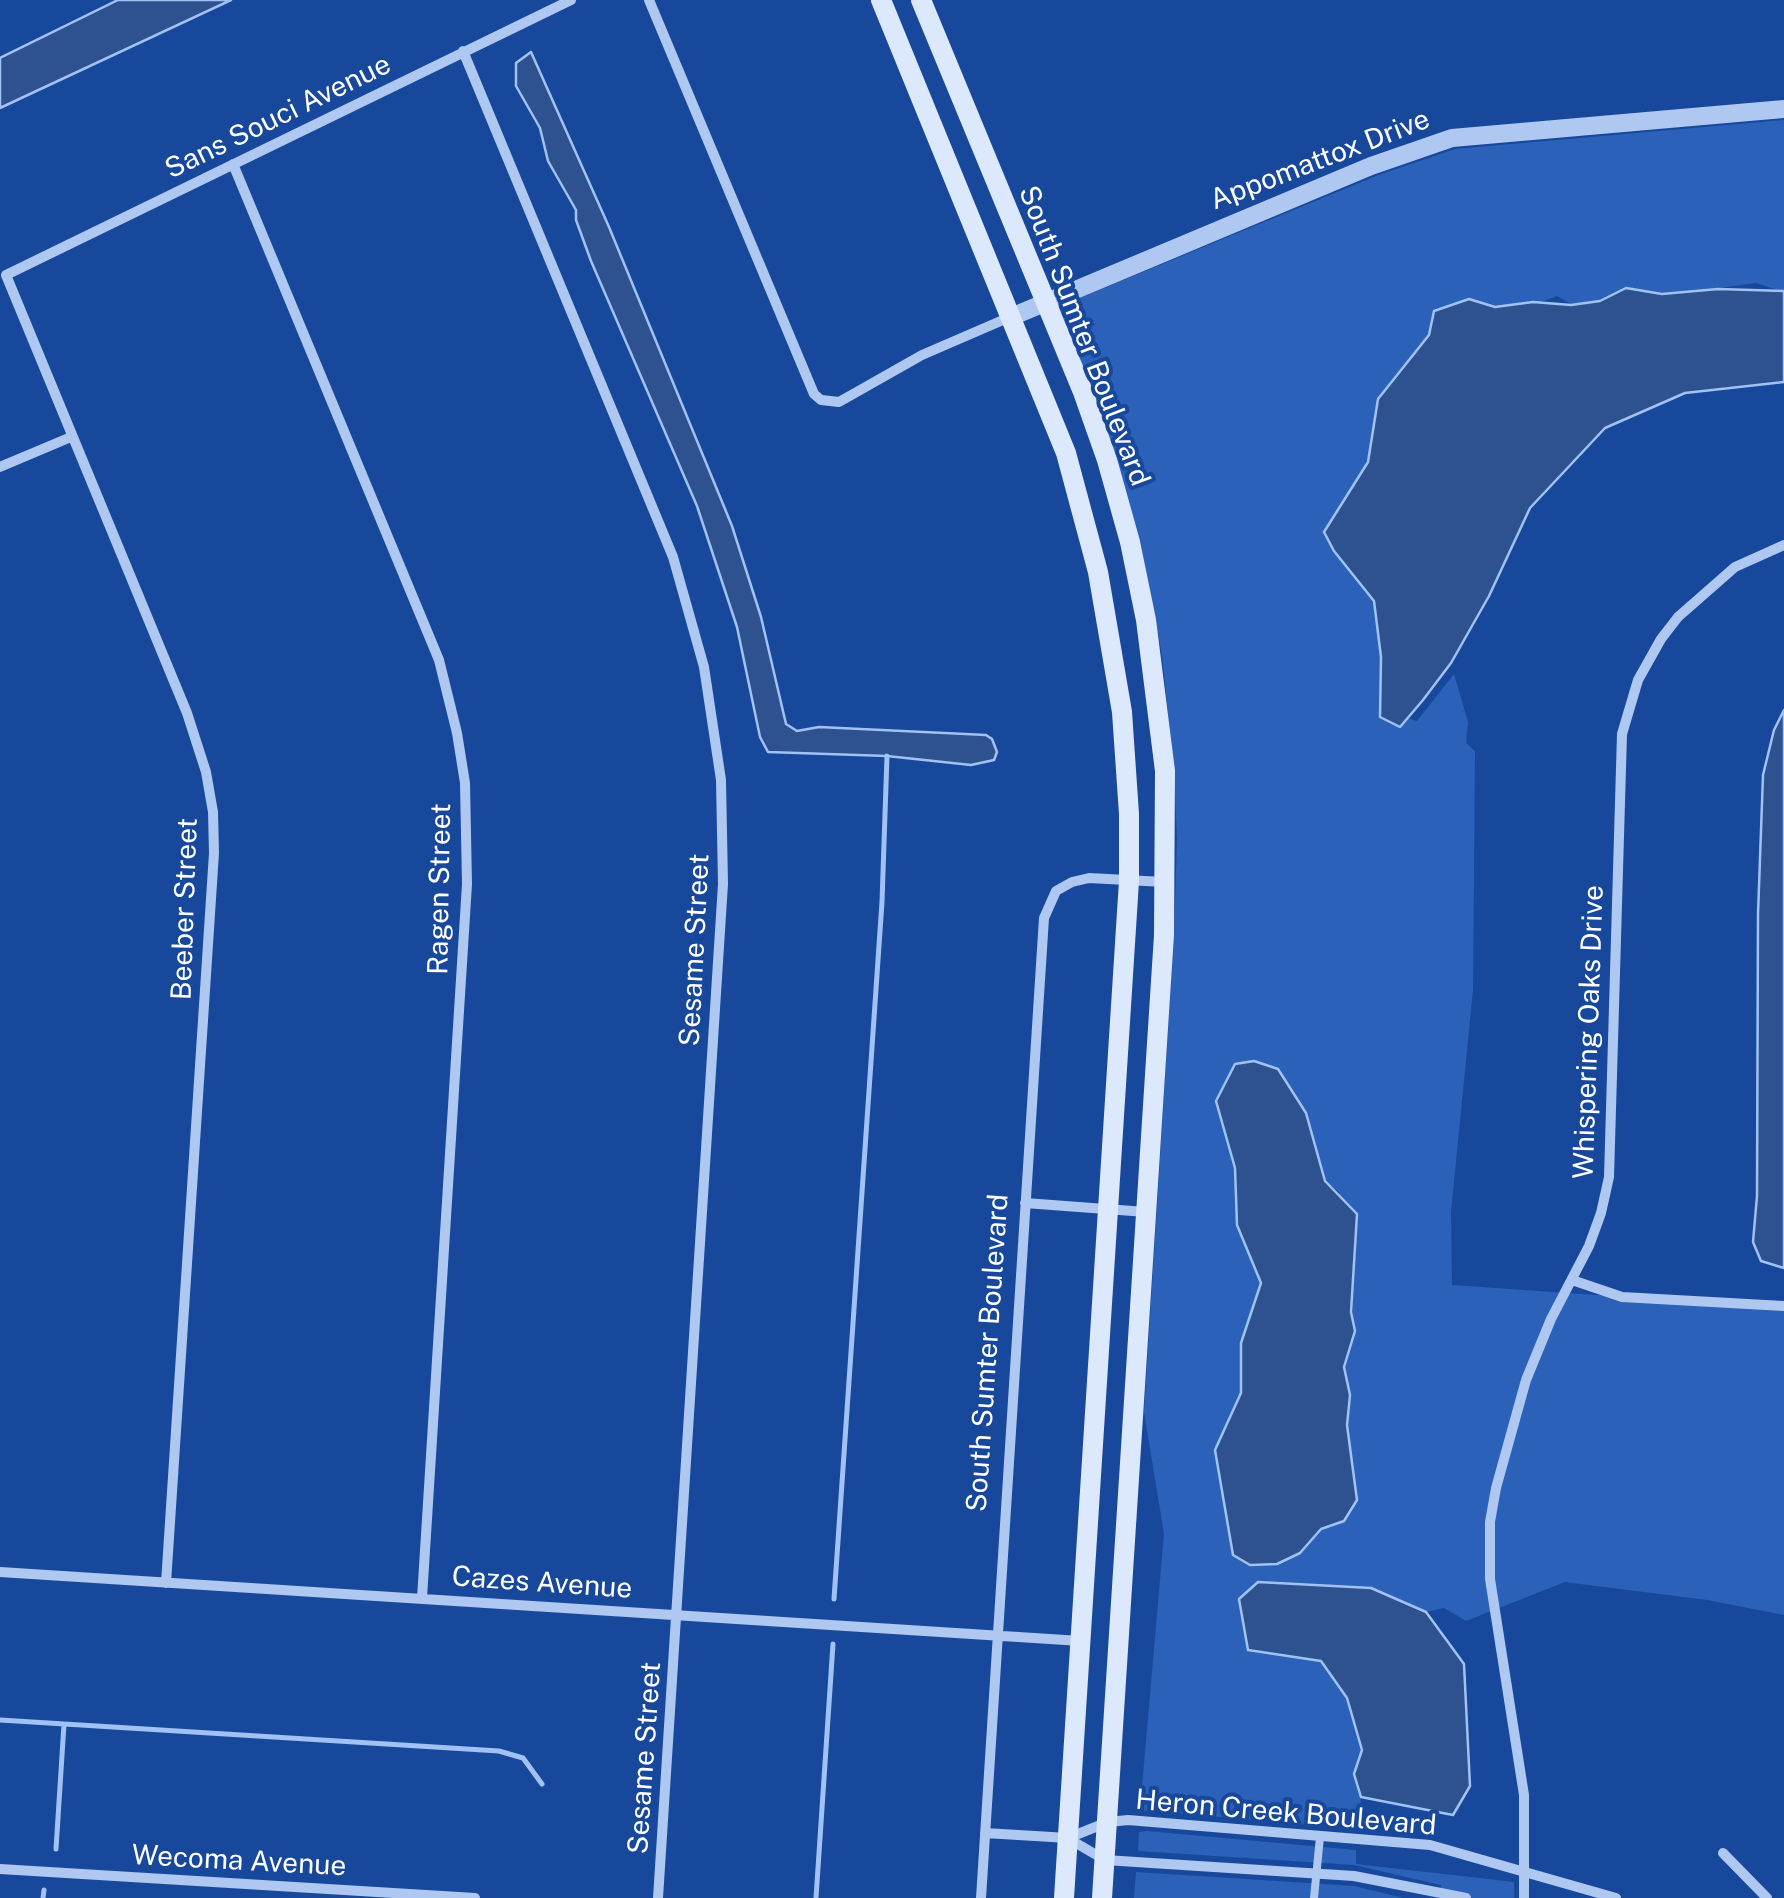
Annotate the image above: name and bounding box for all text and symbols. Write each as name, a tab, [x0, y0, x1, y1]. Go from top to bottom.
street label: Sans Souci Avenue	[160, 48, 396, 186]
street label: Appomattox Drive	[1205, 103, 1435, 217]
street label: South Sumter Boulevard	[1011, 181, 1157, 491]
street label: Ragen Street	[422, 803, 458, 975]
street label: Beeber Street	[165, 817, 205, 1001]
street label: Sesame Street	[673, 853, 717, 1047]
street label: Whispering Oaks Drive	[1567, 884, 1611, 1180]
street label: South Sumter Boulevard	[960, 1193, 1016, 1513]
street label: Cazes Avenue	[451, 1560, 633, 1606]
street label: Sesame Street	[622, 1661, 668, 1855]
street label: Heron Creek Boulevard	[1134, 1783, 1438, 1843]
street label: Wecoma Avenue	[131, 1839, 347, 1883]

